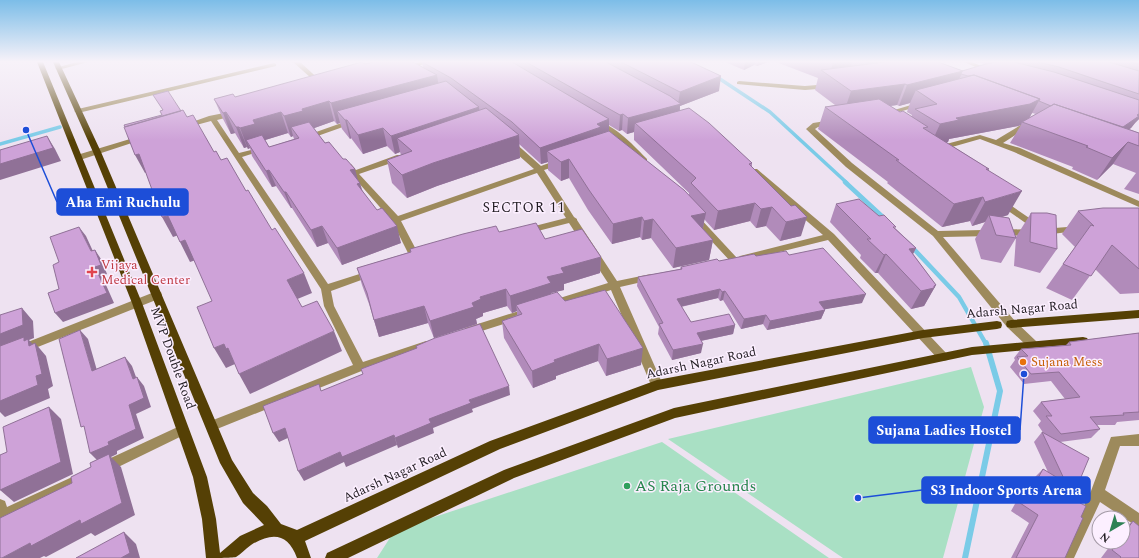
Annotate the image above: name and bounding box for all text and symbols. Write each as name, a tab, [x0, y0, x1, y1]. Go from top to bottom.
callout: Aha Emi Ruchulu	[57, 189, 188, 215]
text: Aha Emi Ruchulu	[65, 192, 181, 213]
district label: SECTOR 11	[483, 197, 565, 218]
place label: Vijaya Medical Center	[101, 255, 190, 290]
marker: Vijaya Medical Center	[86, 266, 98, 278]
street label: Adarsh Nagar Road	[965, 294, 1079, 324]
street label: MVP Double Road	[145, 304, 201, 412]
street label: Adarsh Nagar Road	[644, 342, 758, 384]
place label: Sujana Mess	[1031, 352, 1103, 372]
marker: Sujana Mess	[1018, 357, 1028, 367]
callout: Sujana Ladies Hostel	[869, 417, 1020, 443]
text: Sujana Ladies Hostel	[876, 420, 1012, 441]
street label: Adarsh Nagar Road	[340, 442, 450, 508]
place label: AS Raja Grounds	[635, 474, 756, 498]
callout: S3 Indoor Sports Arena	[922, 477, 1090, 503]
text: S3 Indoor Sports Arena	[930, 480, 1083, 501]
marker: AS Raja Grounds	[622, 481, 632, 491]
north arrow	[1091, 510, 1131, 550]
text: N	[1096, 528, 1114, 547]

